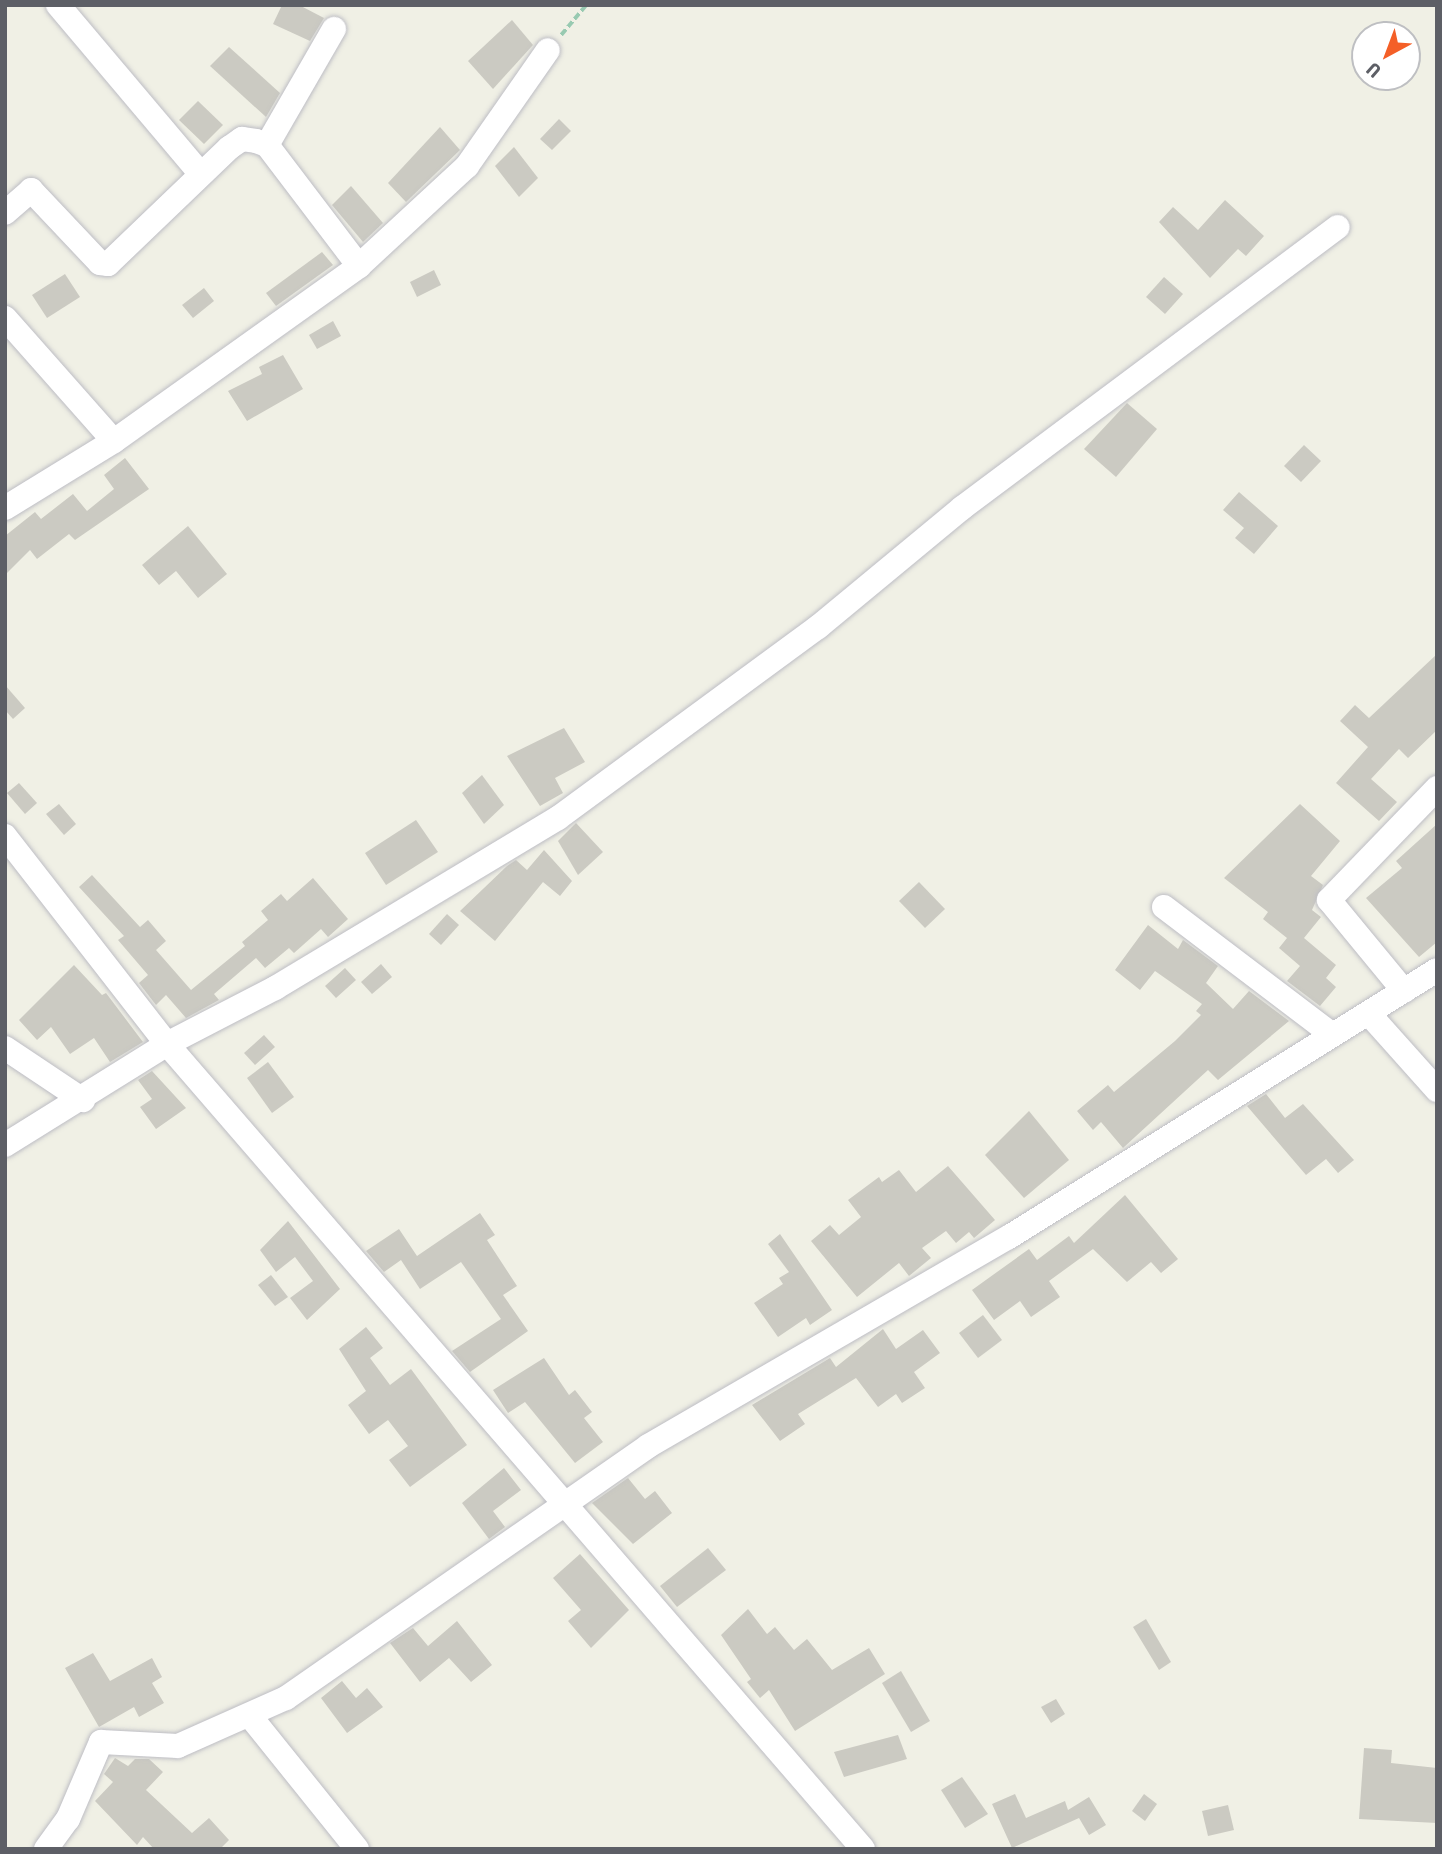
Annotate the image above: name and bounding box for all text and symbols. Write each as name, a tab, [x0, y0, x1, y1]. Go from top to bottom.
north arrow	[1351, 21, 1421, 91]
text: U	[1362, 58, 1385, 82]

